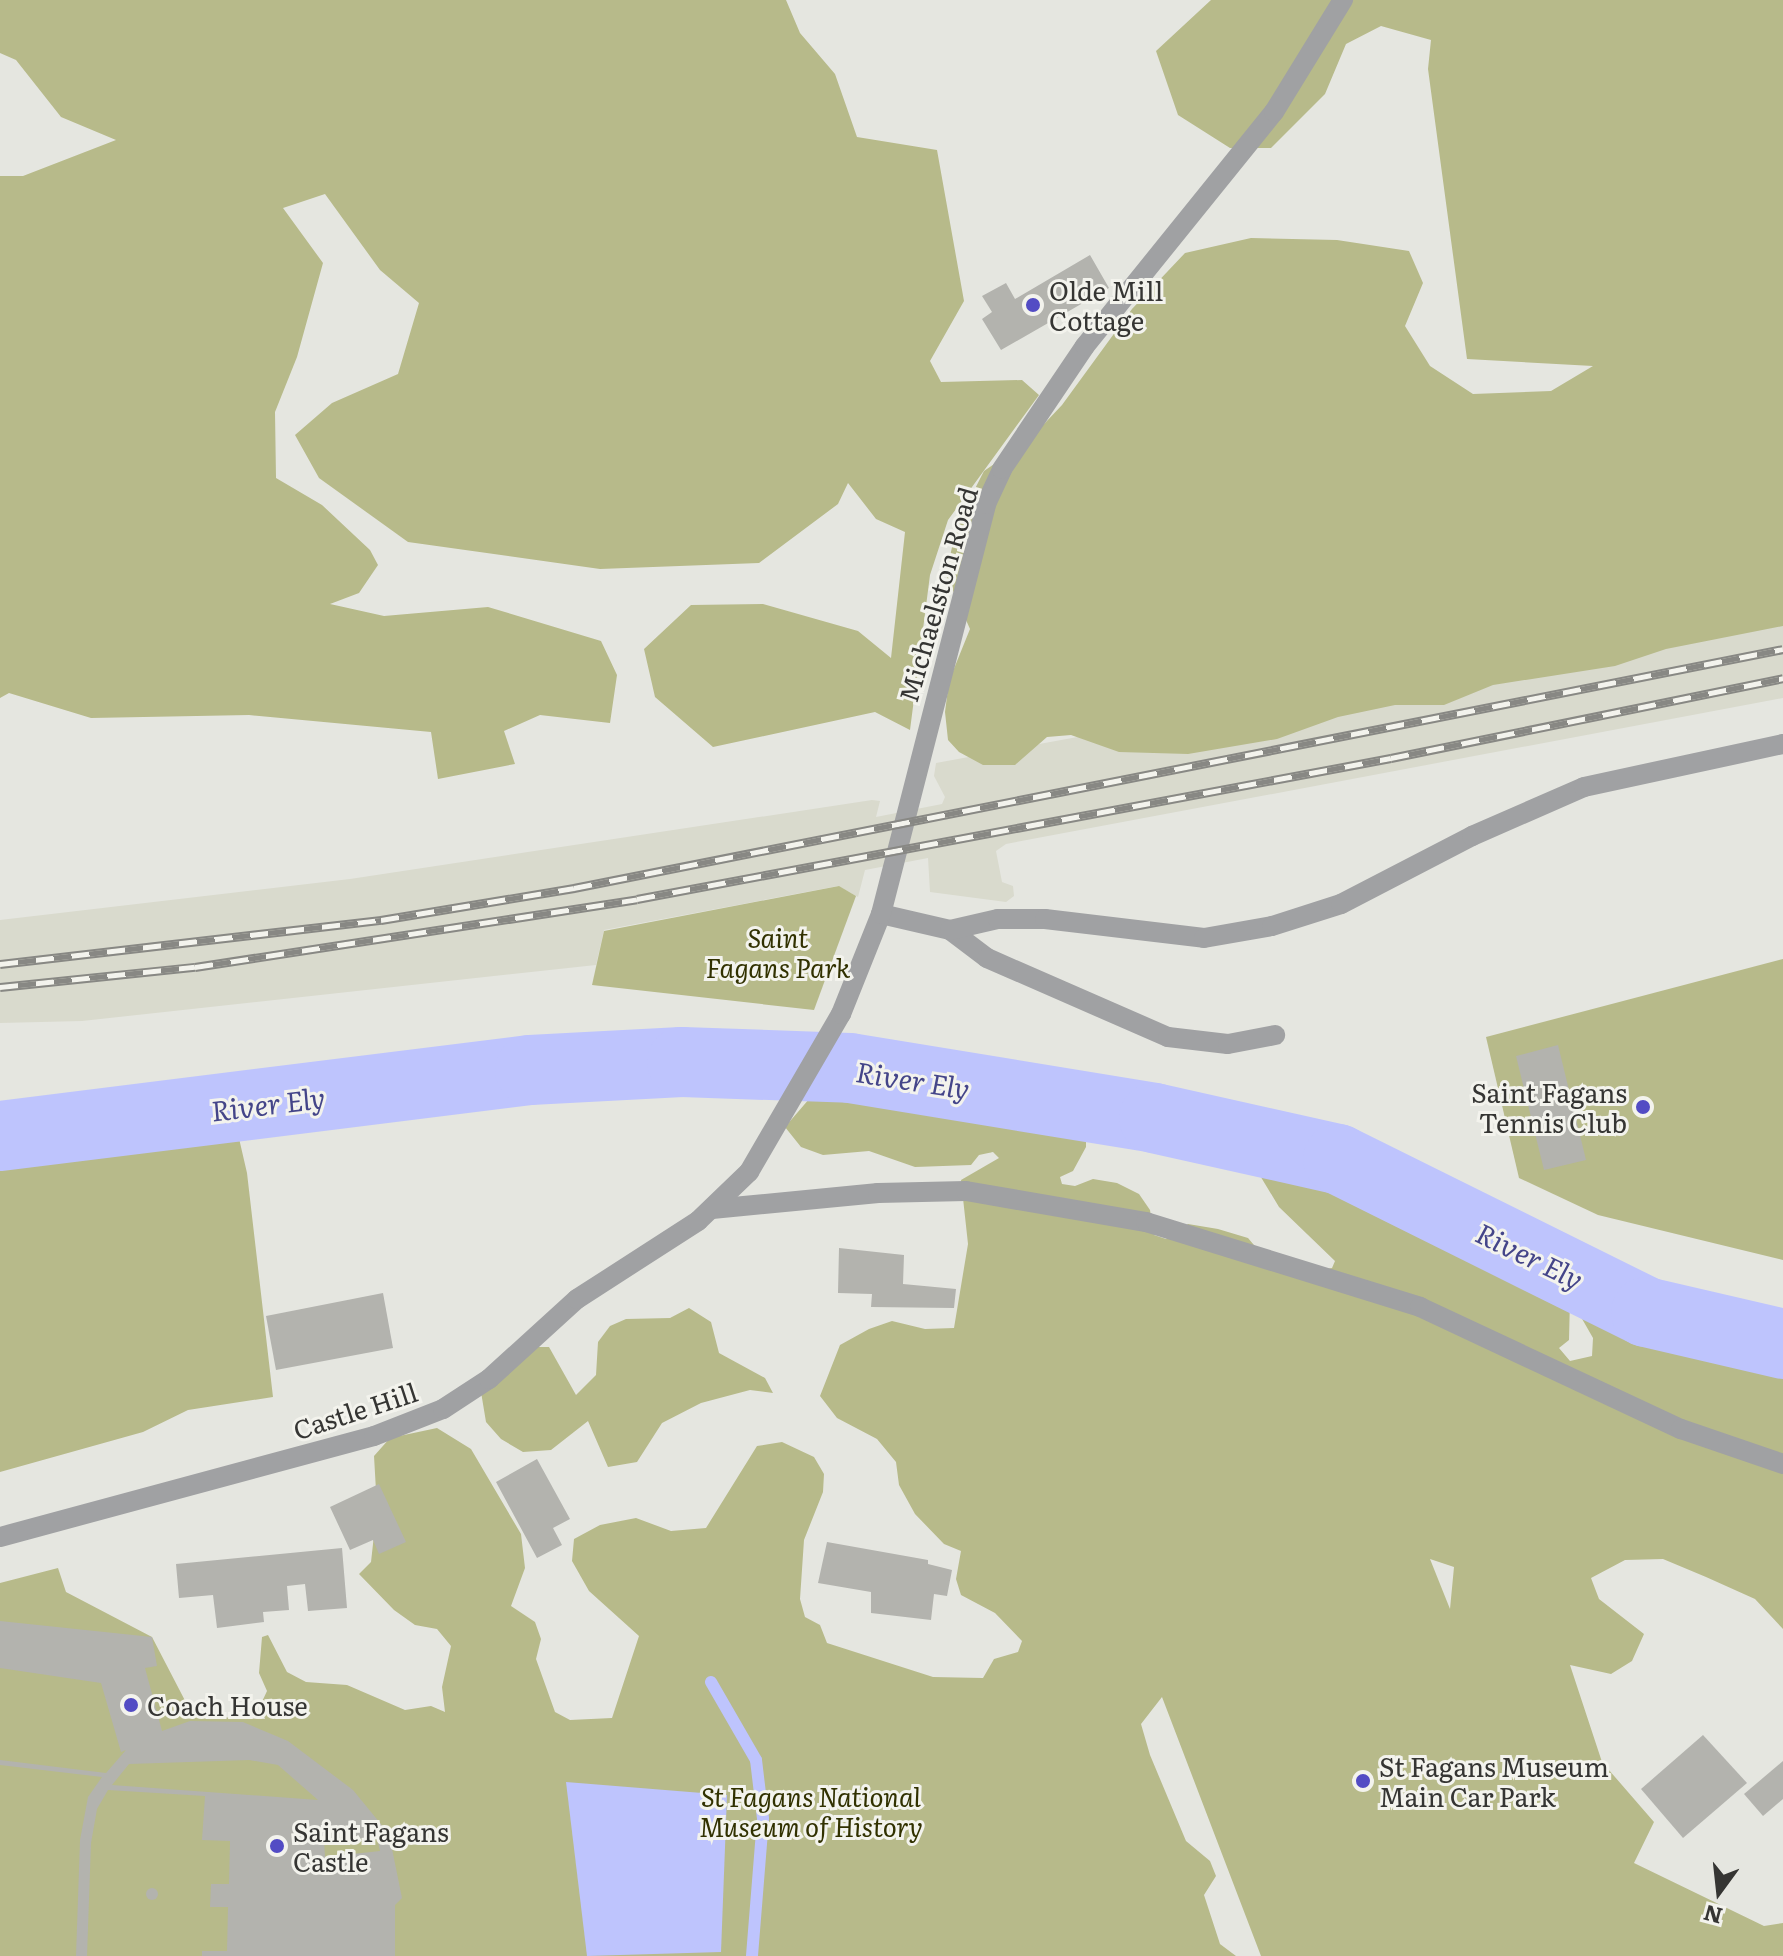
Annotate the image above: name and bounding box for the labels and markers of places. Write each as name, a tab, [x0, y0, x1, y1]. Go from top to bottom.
place label: Olde Mill Cottage	[1049, 274, 1163, 336]
marker: Olde Mill Cottage	[1024, 296, 1042, 314]
place label: Saint Fagans Tennis Club	[1471, 1076, 1627, 1138]
marker: Saint Fagans Tennis Club	[1634, 1098, 1652, 1116]
place label: Coach House	[147, 1689, 308, 1721]
marker: Coach House	[122, 1696, 140, 1714]
place label: St Fagans Museum Main Car Park	[1379, 1750, 1609, 1812]
marker: St Fagans Museum Main Car Park	[1354, 1772, 1372, 1790]
place label: Saint Fagans Castle	[293, 1815, 449, 1876]
marker: Saint Fagans Castle	[268, 1837, 286, 1855]

